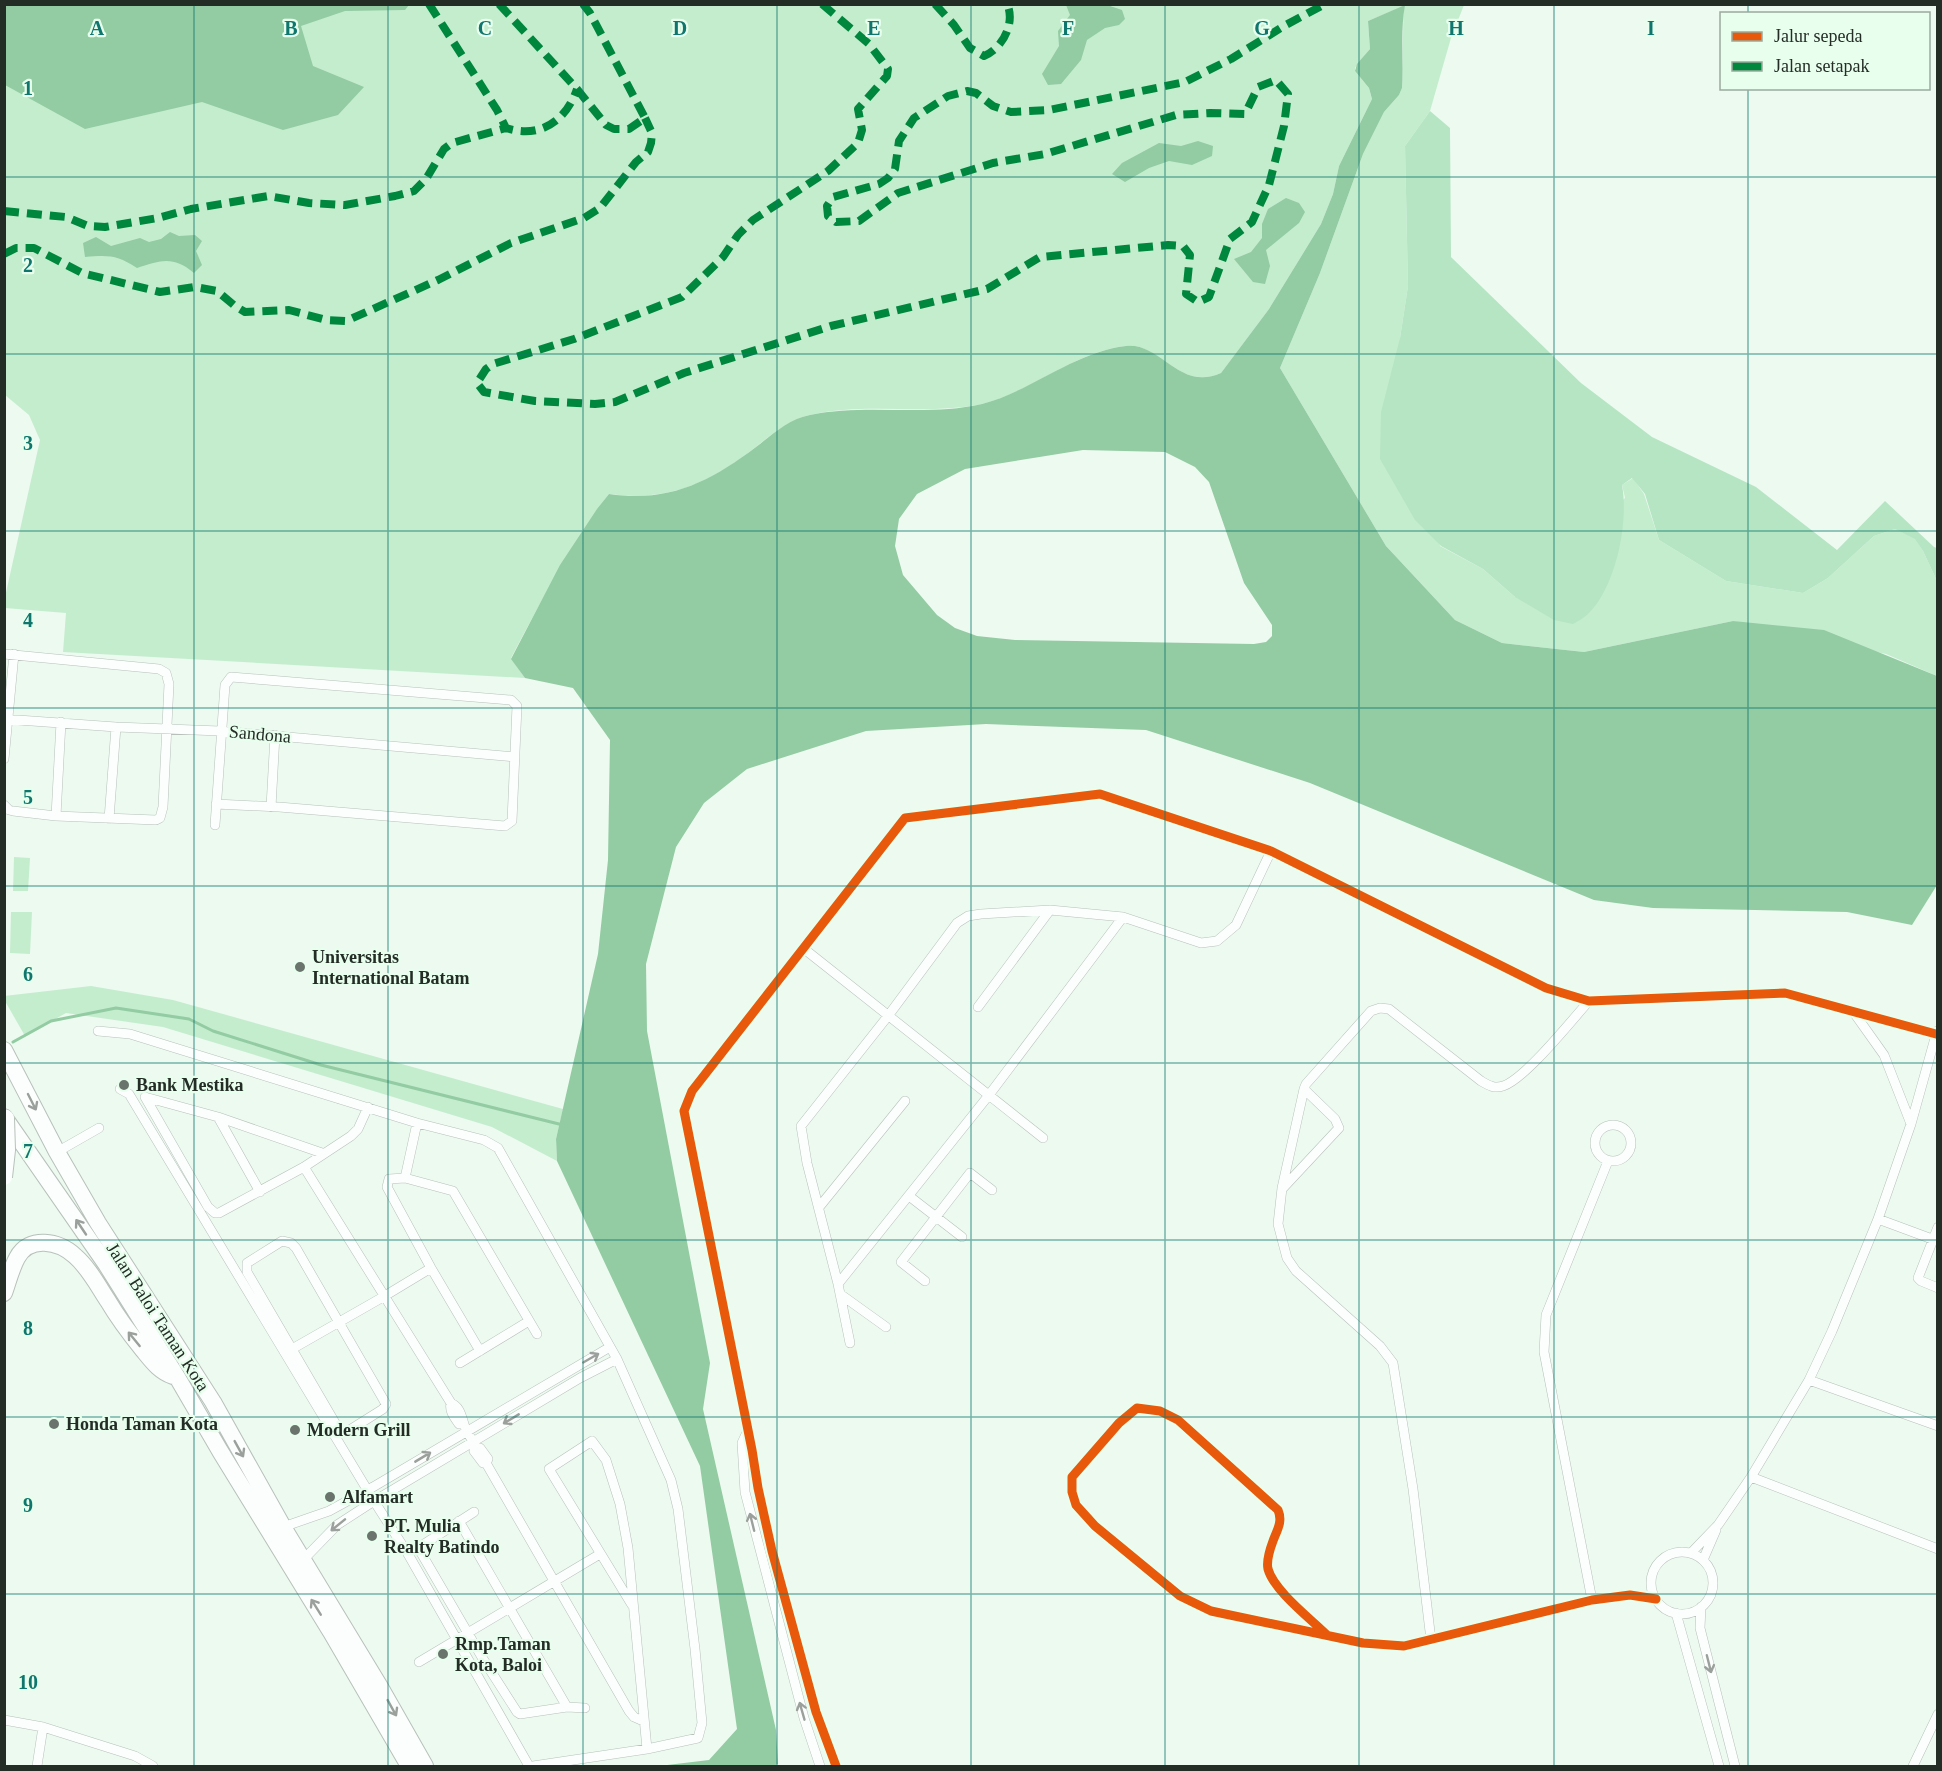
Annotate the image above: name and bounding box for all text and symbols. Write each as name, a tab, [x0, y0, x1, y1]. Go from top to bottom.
legend	[1720, 12, 1930, 90]
text: A	[90, 17, 105, 39]
text: B	[284, 17, 298, 39]
text: C	[478, 17, 492, 39]
text: D	[673, 17, 687, 39]
text: E	[867, 17, 881, 39]
text: F	[1062, 17, 1074, 39]
text: G	[1254, 17, 1270, 39]
text: H	[1448, 17, 1464, 39]
text: I	[1647, 17, 1655, 39]
text: Jalur sepeda	[1774, 26, 1862, 46]
text: Jalan setapak	[1774, 56, 1869, 76]
text: 1	[23, 77, 33, 99]
text: 2	[23, 254, 33, 276]
text: 3	[23, 432, 33, 454]
text: 4	[23, 609, 33, 631]
street label: Sandona	[228, 721, 292, 747]
text: 5	[23, 786, 33, 808]
place label: Universitas International Batam	[312, 947, 470, 988]
marker: Universitas International Batam	[293, 960, 307, 974]
text: 6	[23, 963, 33, 985]
place label: Bank Mestika	[136, 1075, 244, 1095]
marker: Bank Mestika	[117, 1078, 131, 1092]
one-way arrow	[26, 1093, 38, 1110]
text: 7	[23, 1140, 33, 1162]
one-way arrow	[74, 1219, 87, 1236]
street label: Jalan Baloi Taman Kota	[103, 1239, 213, 1395]
text: 8	[23, 1317, 33, 1339]
one-way arrow	[128, 1332, 141, 1348]
one-way arrow	[581, 1352, 599, 1363]
place label: Honda Taman Kota	[66, 1414, 218, 1434]
one-way arrow	[503, 1414, 520, 1426]
marker: Honda Taman Kota	[47, 1417, 61, 1431]
place label: Modern Grill	[307, 1420, 410, 1440]
marker: Modern Grill	[288, 1423, 302, 1437]
one-way arrow	[234, 1441, 246, 1458]
one-way arrow	[414, 1451, 431, 1463]
place label: Alfamart	[342, 1487, 413, 1507]
marker: Alfamart	[323, 1490, 337, 1504]
text: 9	[23, 1494, 33, 1516]
one-way arrow	[746, 1513, 758, 1532]
place label: PT. Mulia Realty Batindo	[384, 1516, 500, 1557]
one-way arrow	[330, 1519, 346, 1532]
marker: PT. Mulia Realty Batindo	[365, 1529, 379, 1543]
one-way arrow	[309, 1599, 321, 1616]
place label: Rmp.Taman Kota, Baloi	[455, 1634, 551, 1675]
marker: Rmp.Taman Kota, Baloi	[436, 1647, 450, 1661]
one-way arrow	[1703, 1655, 1715, 1674]
text: 10	[18, 1671, 38, 1693]
one-way arrow	[386, 1699, 398, 1716]
one-way arrow	[796, 1702, 807, 1721]

